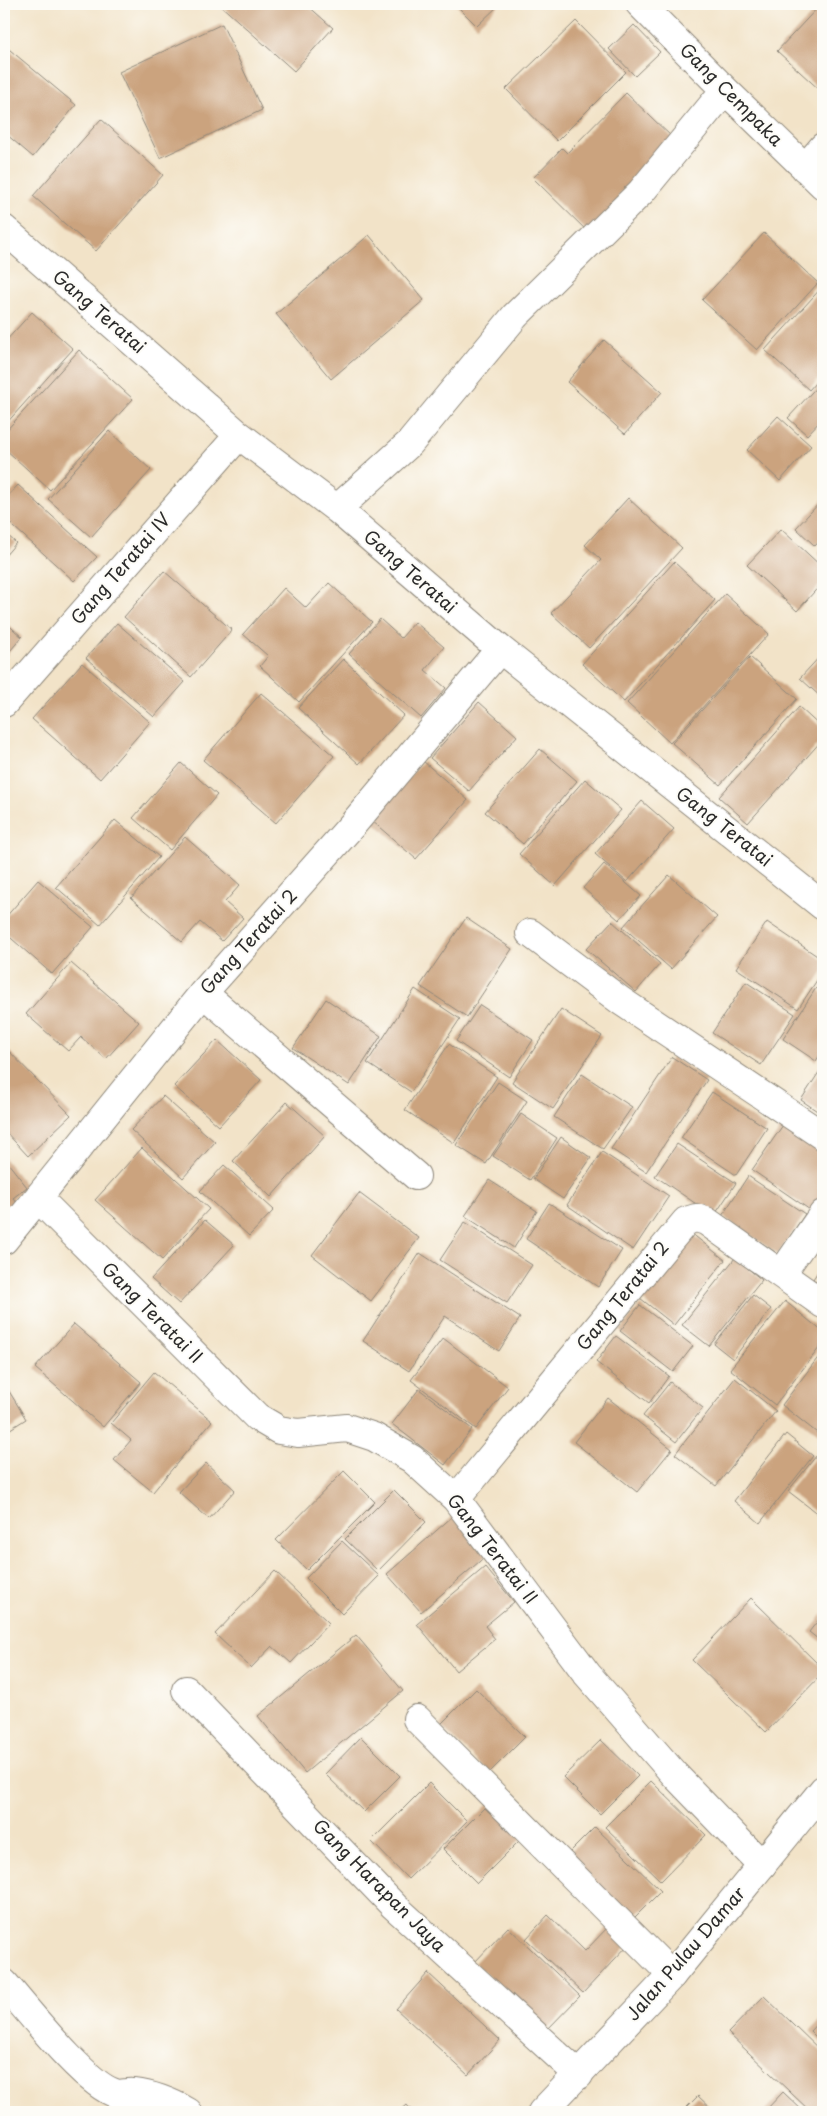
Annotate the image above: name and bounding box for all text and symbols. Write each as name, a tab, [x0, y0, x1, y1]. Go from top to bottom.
street label: Gang Cempaka	[674, 36, 790, 152]
street label: Gang Teratai	[47, 263, 153, 359]
street label: Gang Teratai IV	[64, 506, 176, 630]
street label: Gang Teratai	[358, 523, 464, 619]
street label: Gang Teratai	[671, 779, 779, 872]
street label: Gang Teratai 2	[193, 882, 303, 1000]
street label: Gang Teratai 2	[569, 1234, 675, 1356]
street label: Gang Teratai II	[96, 1255, 210, 1369]
street label: Gang Teratai II	[442, 1487, 545, 1609]
street label: Gang Harapan Jaya	[307, 1812, 453, 1958]
street label: Jalan Pulau Damar	[619, 1880, 751, 2026]

